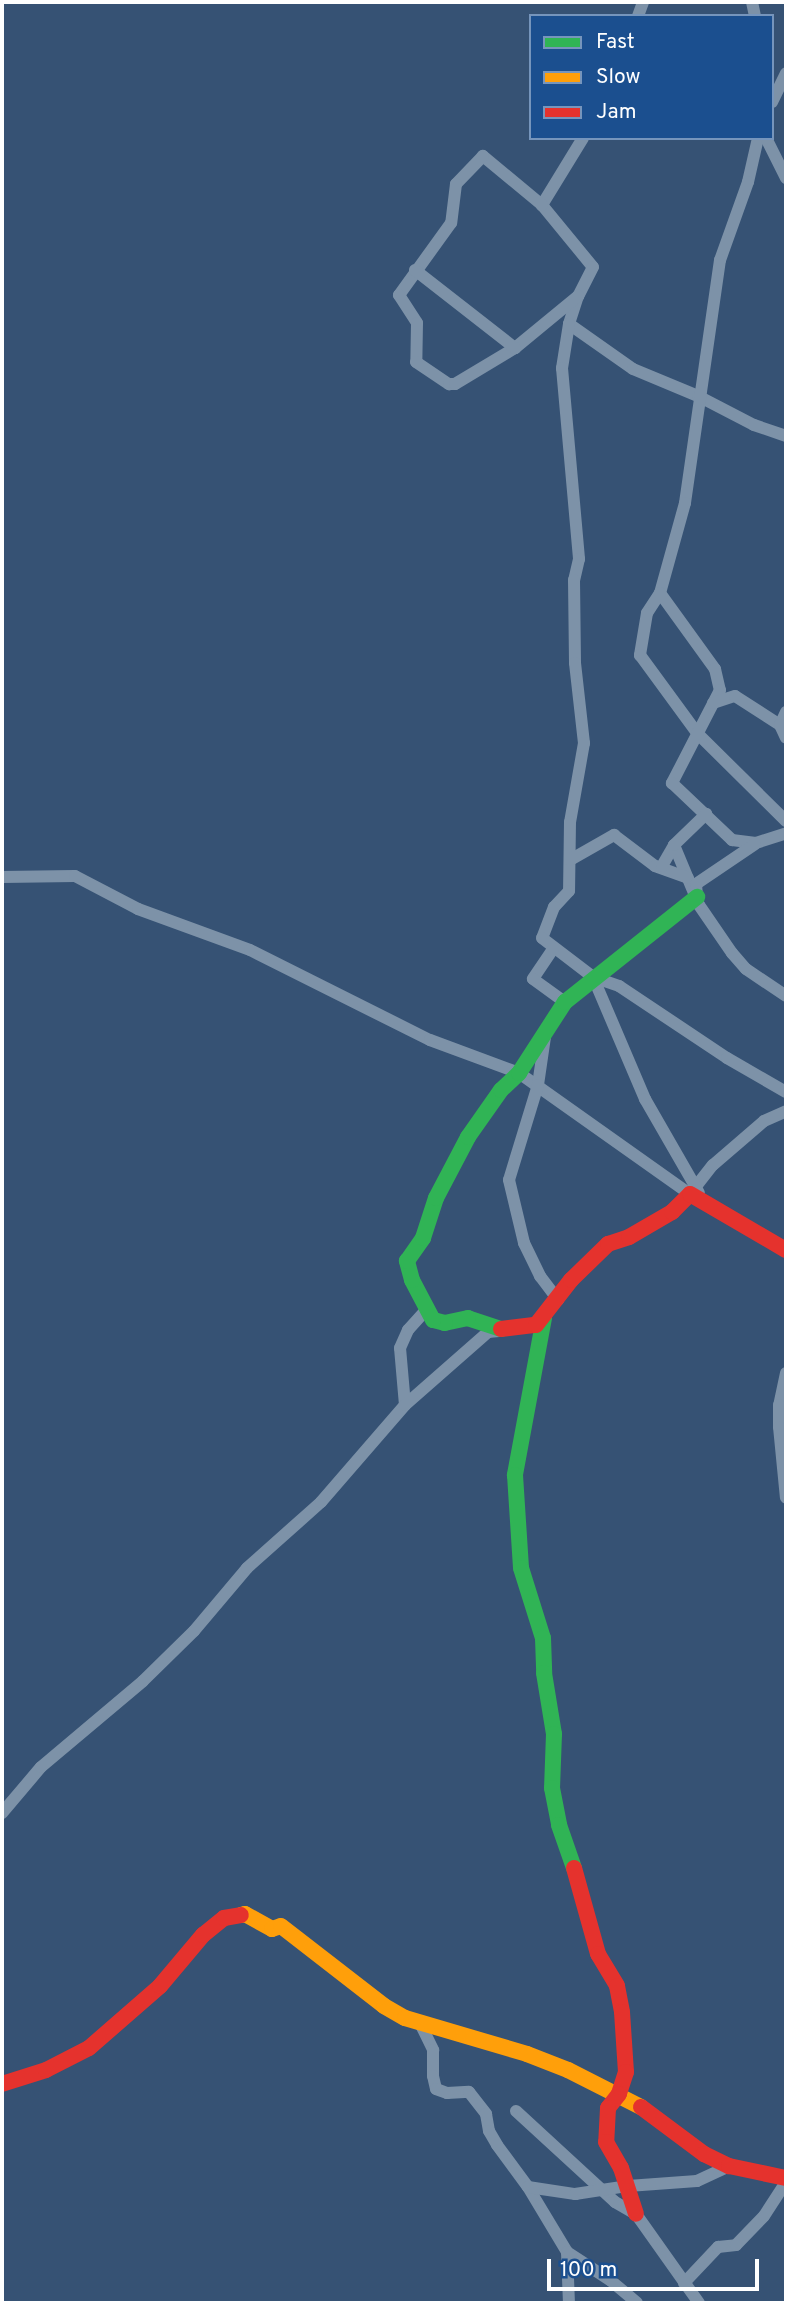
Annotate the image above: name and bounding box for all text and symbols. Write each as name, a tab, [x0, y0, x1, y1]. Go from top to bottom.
legend	[529, 14, 774, 140]
text: Fast	[596, 29, 635, 56]
text: Slow	[596, 64, 641, 91]
text: Jam	[596, 99, 637, 126]
scale bar	[550, 2246, 762, 2290]
text: 100 m	[560, 2257, 617, 2284]

